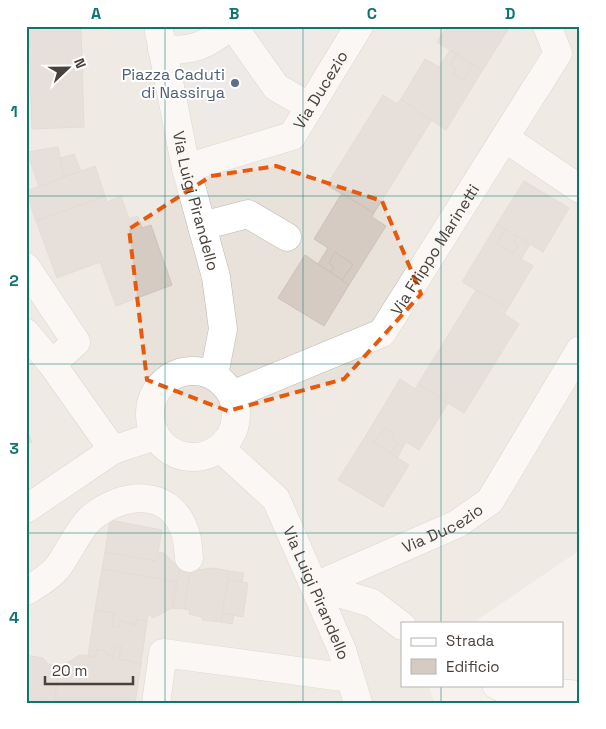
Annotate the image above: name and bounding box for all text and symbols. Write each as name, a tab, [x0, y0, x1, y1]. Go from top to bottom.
text: A	[91, 3, 101, 24]
text: B	[229, 3, 239, 24]
text: C	[367, 3, 377, 24]
text: D	[505, 3, 515, 24]
north arrow	[42, 42, 92, 92]
street label: Via Ducezio	[289, 47, 353, 133]
text: N	[70, 55, 90, 71]
place label: Piazza Caduti di Nassirya	[122, 64, 225, 103]
marker: Piazza Caduti di Nassirya	[229, 77, 241, 89]
text: 1	[10, 101, 18, 122]
street label: Via Luigi Pirandello	[168, 129, 224, 273]
street label: Via Filippo Marinetti	[386, 180, 484, 319]
text: 2	[9, 270, 19, 291]
text: 3	[9, 438, 19, 459]
street label: Via Ducezio	[399, 499, 487, 558]
street label: Via Luigi Pirandello	[278, 523, 354, 662]
text: 4	[9, 607, 19, 628]
legend	[401, 622, 564, 686]
text: Strada	[446, 631, 495, 650]
scale bar	[45, 654, 132, 686]
text: Edificio	[446, 657, 500, 676]
text: 20 m	[52, 661, 87, 680]

